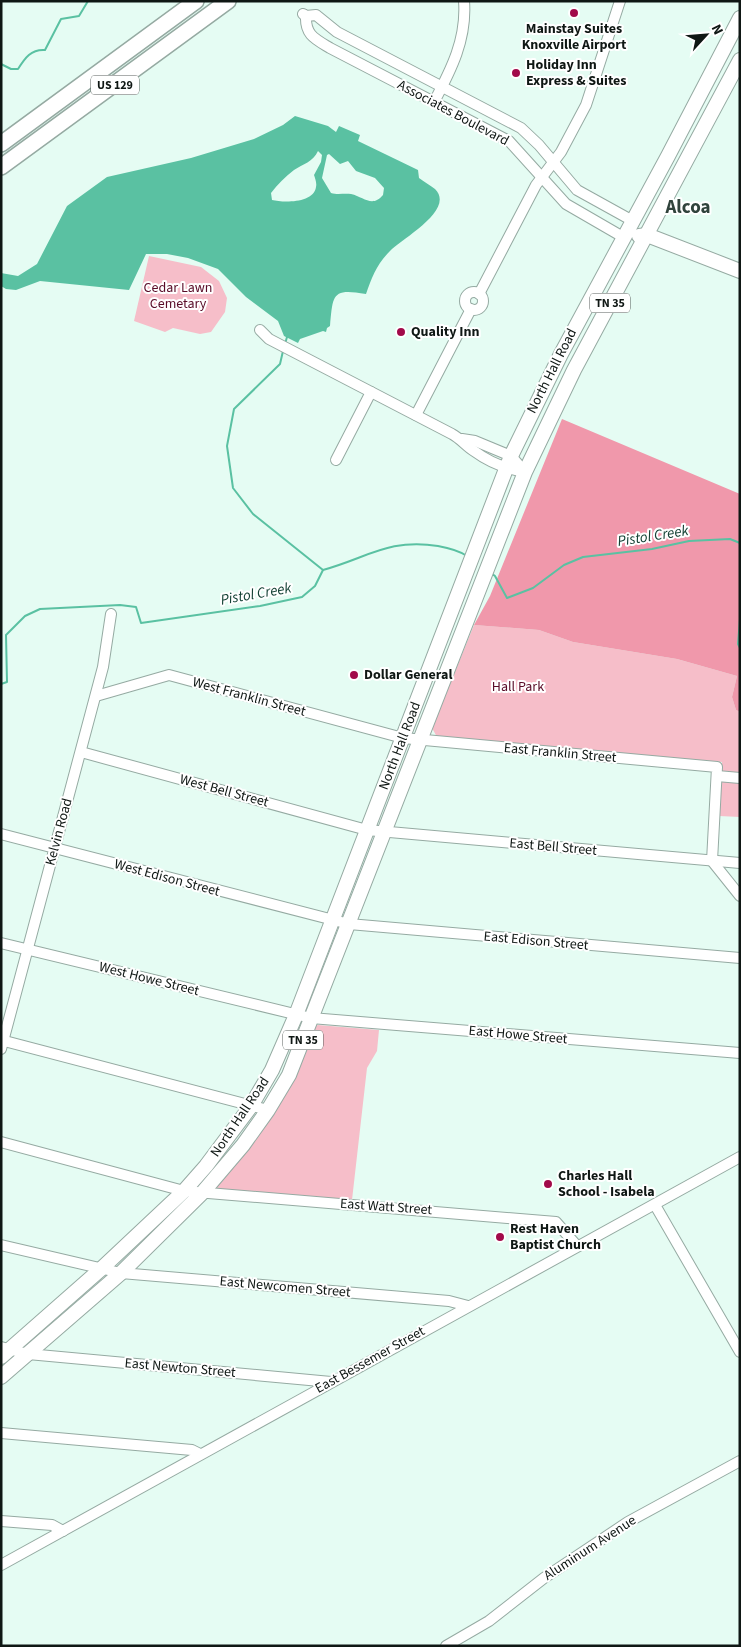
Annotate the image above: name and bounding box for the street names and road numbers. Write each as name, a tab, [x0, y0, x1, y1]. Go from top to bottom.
street label: Associates Boulevard	[394, 75, 512, 151]
road number: US 129	[91, 76, 139, 94]
road number: TN 35	[590, 294, 630, 312]
street label: North Hall Road	[522, 325, 582, 417]
street label: West Franklin Street	[190, 672, 308, 722]
street label: North Hall Road	[374, 699, 426, 793]
street label: East Franklin Street	[503, 738, 617, 768]
street label: West Bell Street	[177, 770, 271, 813]
street label: Kelvin Road	[40, 796, 78, 868]
street label: East Bell Street	[508, 833, 598, 861]
street label: West Edison Street	[112, 854, 222, 902]
street label: East Edison Street	[483, 926, 589, 956]
street label: West Howe Street	[97, 957, 201, 1001]
street label: East Howe Street	[468, 1021, 568, 1049]
road number: TN 35	[283, 1030, 323, 1050]
street label: North Hall Road	[206, 1073, 274, 1161]
street label: East Watt Street	[339, 1194, 433, 1220]
street label: East Newcomen Street	[219, 1271, 352, 1303]
street label: East Bessemer Street	[311, 1321, 429, 1398]
street label: East Newton Street	[124, 1353, 237, 1383]
street label: Aluminum Avenue	[540, 1511, 640, 1585]

